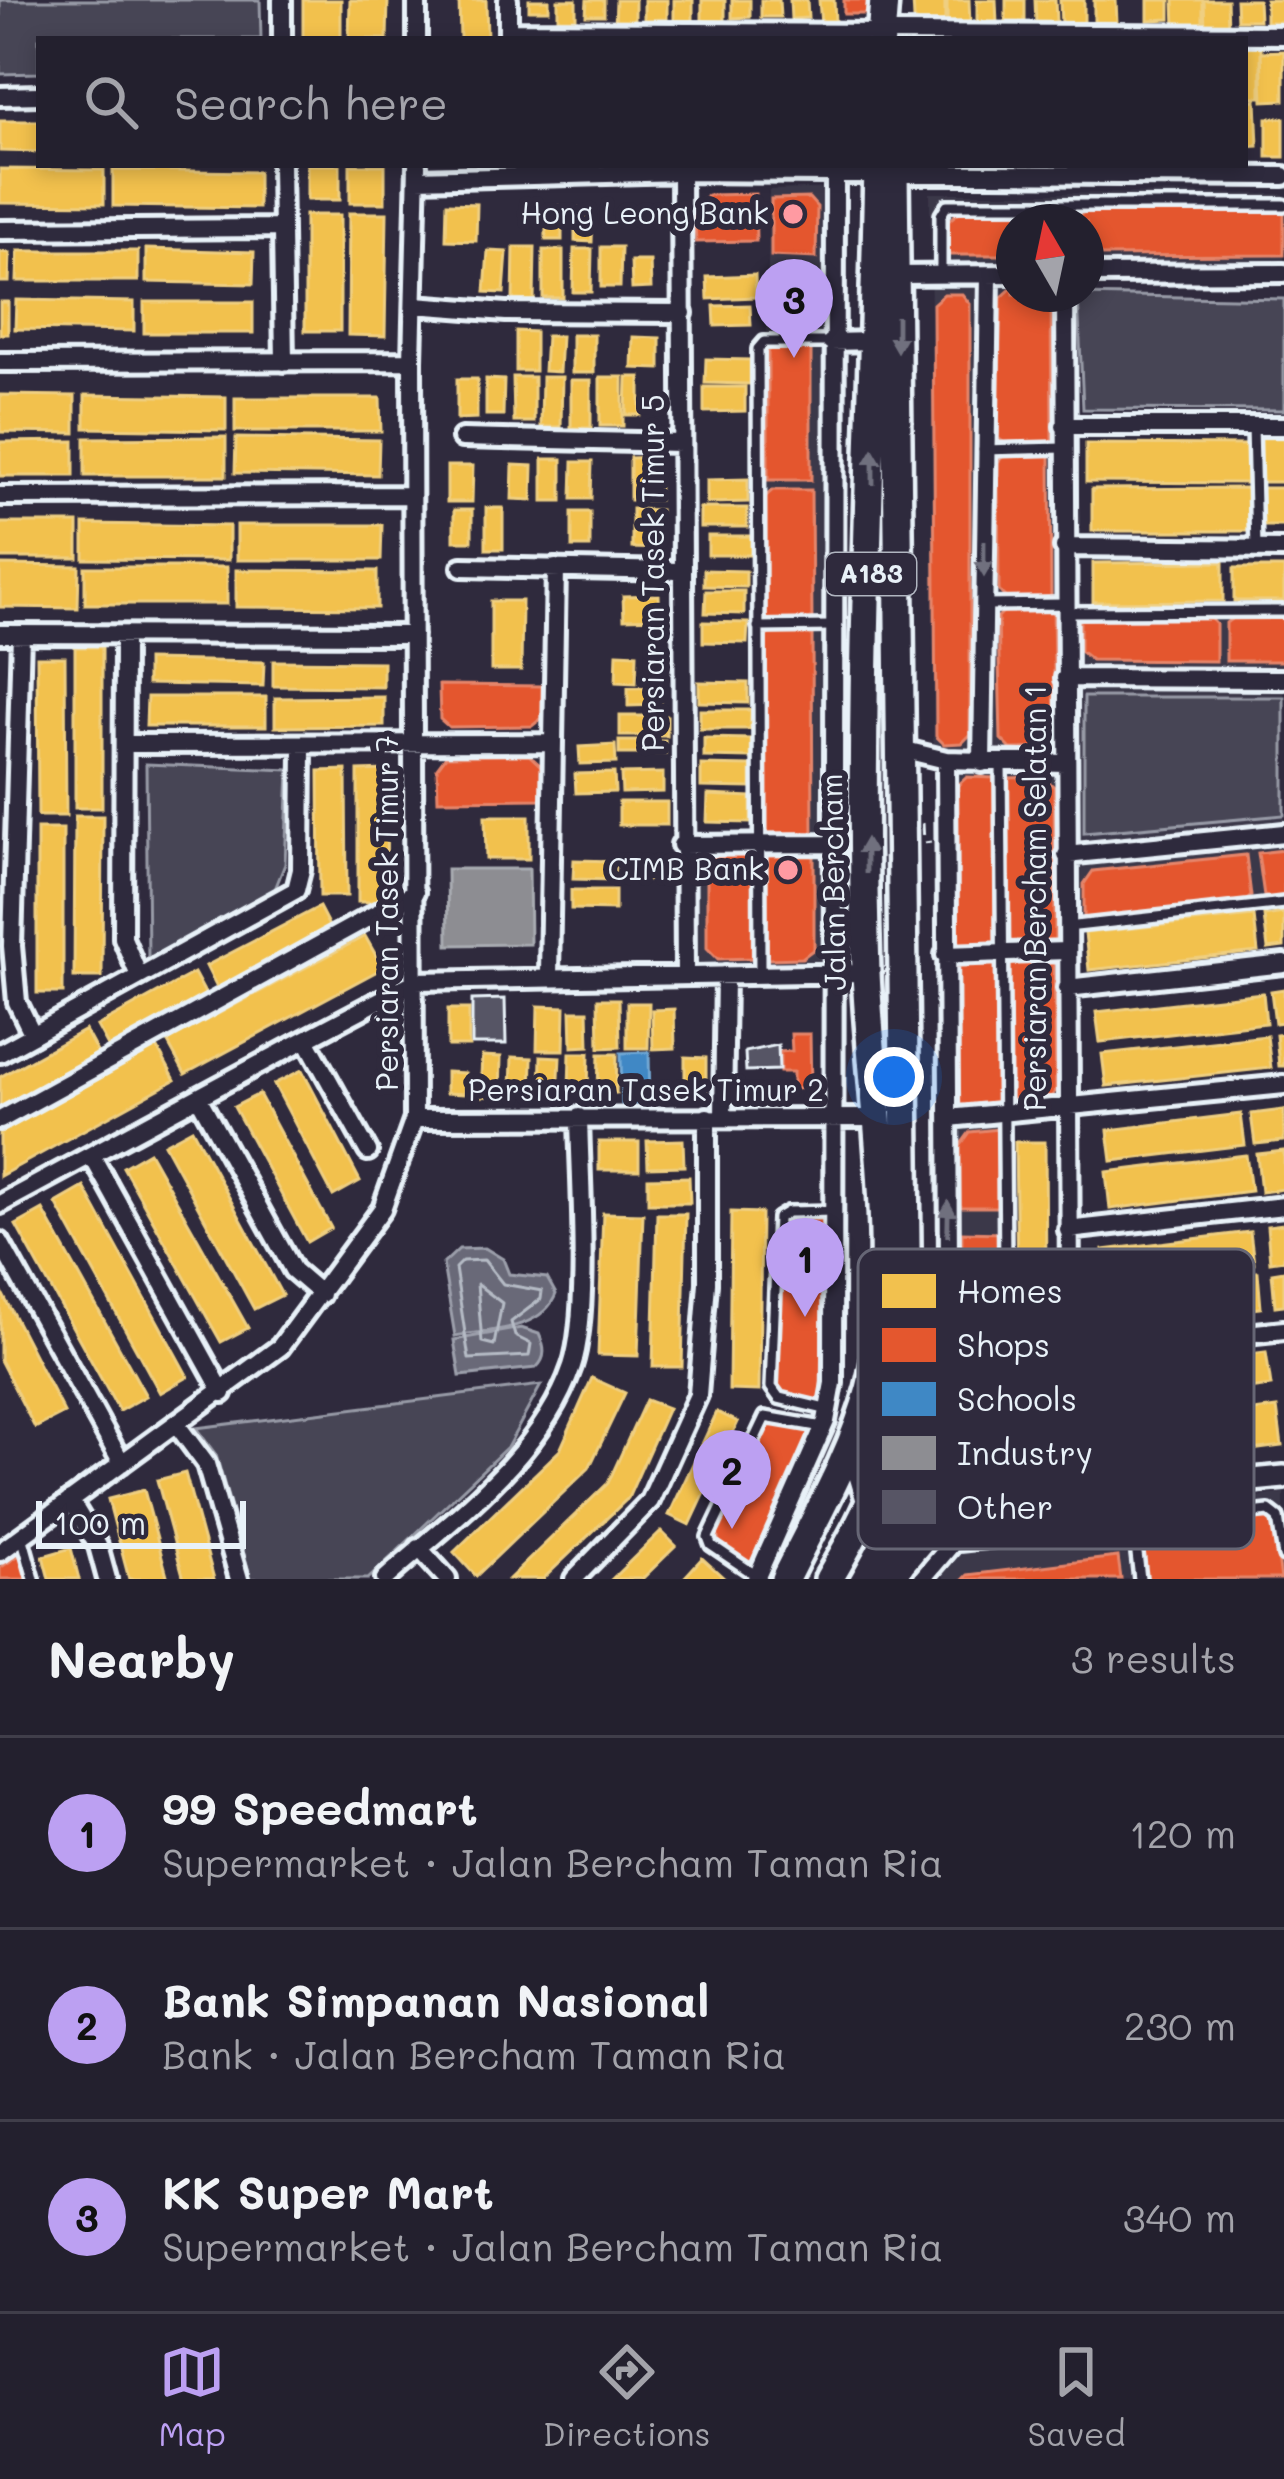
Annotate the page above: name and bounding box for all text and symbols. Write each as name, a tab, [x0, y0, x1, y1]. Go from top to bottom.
search box	[36, 36, 1248, 168]
icon: search	[78, 69, 144, 135]
text: Search here	[174, 73, 448, 131]
place label: Hong Leong Bank	[521, 192, 769, 232]
marker: Hong Leong Bank	[780, 201, 806, 227]
north arrow	[996, 204, 1104, 312]
pin: 3	[755, 259, 833, 358]
one-way arrow	[887, 316, 907, 354]
street label: Persiaran Tasek Timur 5	[632, 395, 672, 751]
one-way arrow	[863, 447, 883, 485]
one-way arrow	[974, 541, 994, 579]
road number: A183	[826, 553, 916, 595]
street label: Persiaran Bercham Selatan 1	[1014, 685, 1054, 1111]
street label: Persiaran Tasek Timur 7	[366, 735, 406, 1091]
street label: Jalan Bercham	[810, 773, 854, 991]
one-way arrow	[856, 836, 876, 874]
place label: CIMB Bank	[607, 848, 764, 888]
marker: CIMB Bank	[775, 857, 801, 883]
your location	[864, 1047, 924, 1107]
street label: Persiaran Tasek Timur 2	[468, 1069, 824, 1109]
one-way arrow	[938, 1199, 957, 1237]
pin: 1	[766, 1218, 844, 1317]
legend	[858, 1249, 1254, 1549]
text: Homes	[957, 1268, 1063, 1311]
text: Shops	[957, 1322, 1050, 1365]
text: Schools	[957, 1376, 1077, 1419]
pin: 2	[693, 1430, 771, 1529]
text: Industry	[957, 1430, 1093, 1474]
text: Other	[957, 1484, 1053, 1527]
scale bar	[36, 1495, 246, 1548]
text: 100 m	[54, 1500, 146, 1543]
text: Nearby	[48, 1624, 235, 1691]
text: 3 results	[1071, 1632, 1236, 1683]
text: 99 Speedmart	[162, 1778, 478, 1836]
text: 1	[78, 1807, 96, 1858]
text: 120 m	[1129, 1807, 1236, 1858]
text: Supermarket · Jalan Bercham Taman Ria	[162, 1836, 943, 1887]
text: Bank Simpanan Nasional	[162, 1970, 709, 2028]
text: 2	[76, 1999, 98, 2050]
text: 230 m	[1124, 1999, 1236, 2050]
text: Bank · Jalan Bercham Taman Ria	[162, 2028, 786, 2079]
text: KK Super Mart	[162, 2162, 494, 2220]
text: 3	[75, 2191, 99, 2242]
text: 340 m	[1123, 2191, 1236, 2242]
text: Supermarket · Jalan Bercham Taman Ria	[162, 2220, 943, 2271]
tab: Map	[159, 2339, 226, 2454]
tab: Directions	[543, 2339, 710, 2454]
tab: Saved	[1028, 2339, 1125, 2454]

